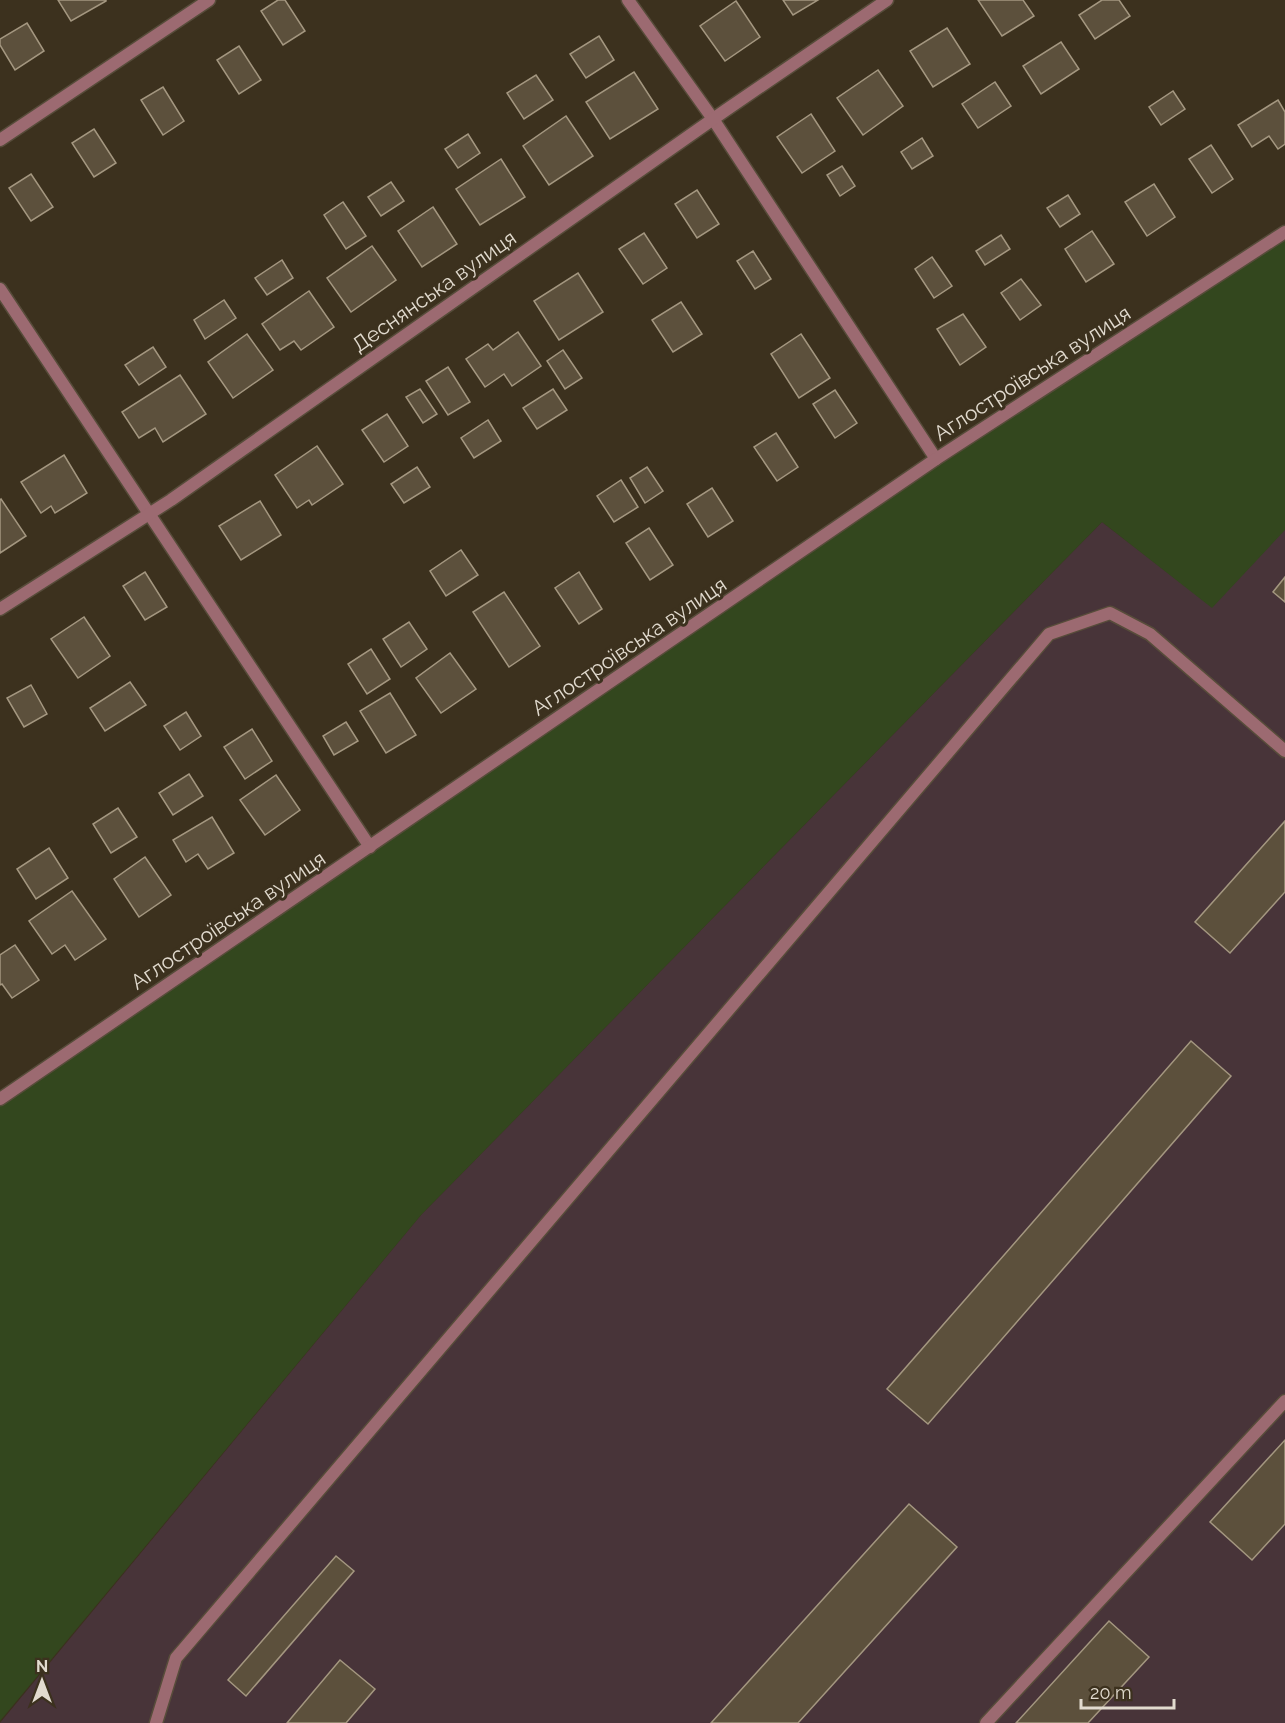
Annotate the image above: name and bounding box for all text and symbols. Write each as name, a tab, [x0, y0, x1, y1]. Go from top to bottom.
street label: Деснянська вулиця	[347, 225, 521, 357]
street label: Аглостроївська вулиця	[929, 300, 1135, 446]
street label: Аглостроївська вулиця	[527, 571, 731, 721]
street label: Аглостроївська вулиця	[126, 845, 330, 995]
north arrow	[12, 1651, 72, 1711]
text: N	[36, 1657, 48, 1676]
scale bar	[1081, 1672, 1174, 1710]
text: 20 m	[1090, 1682, 1132, 1703]

